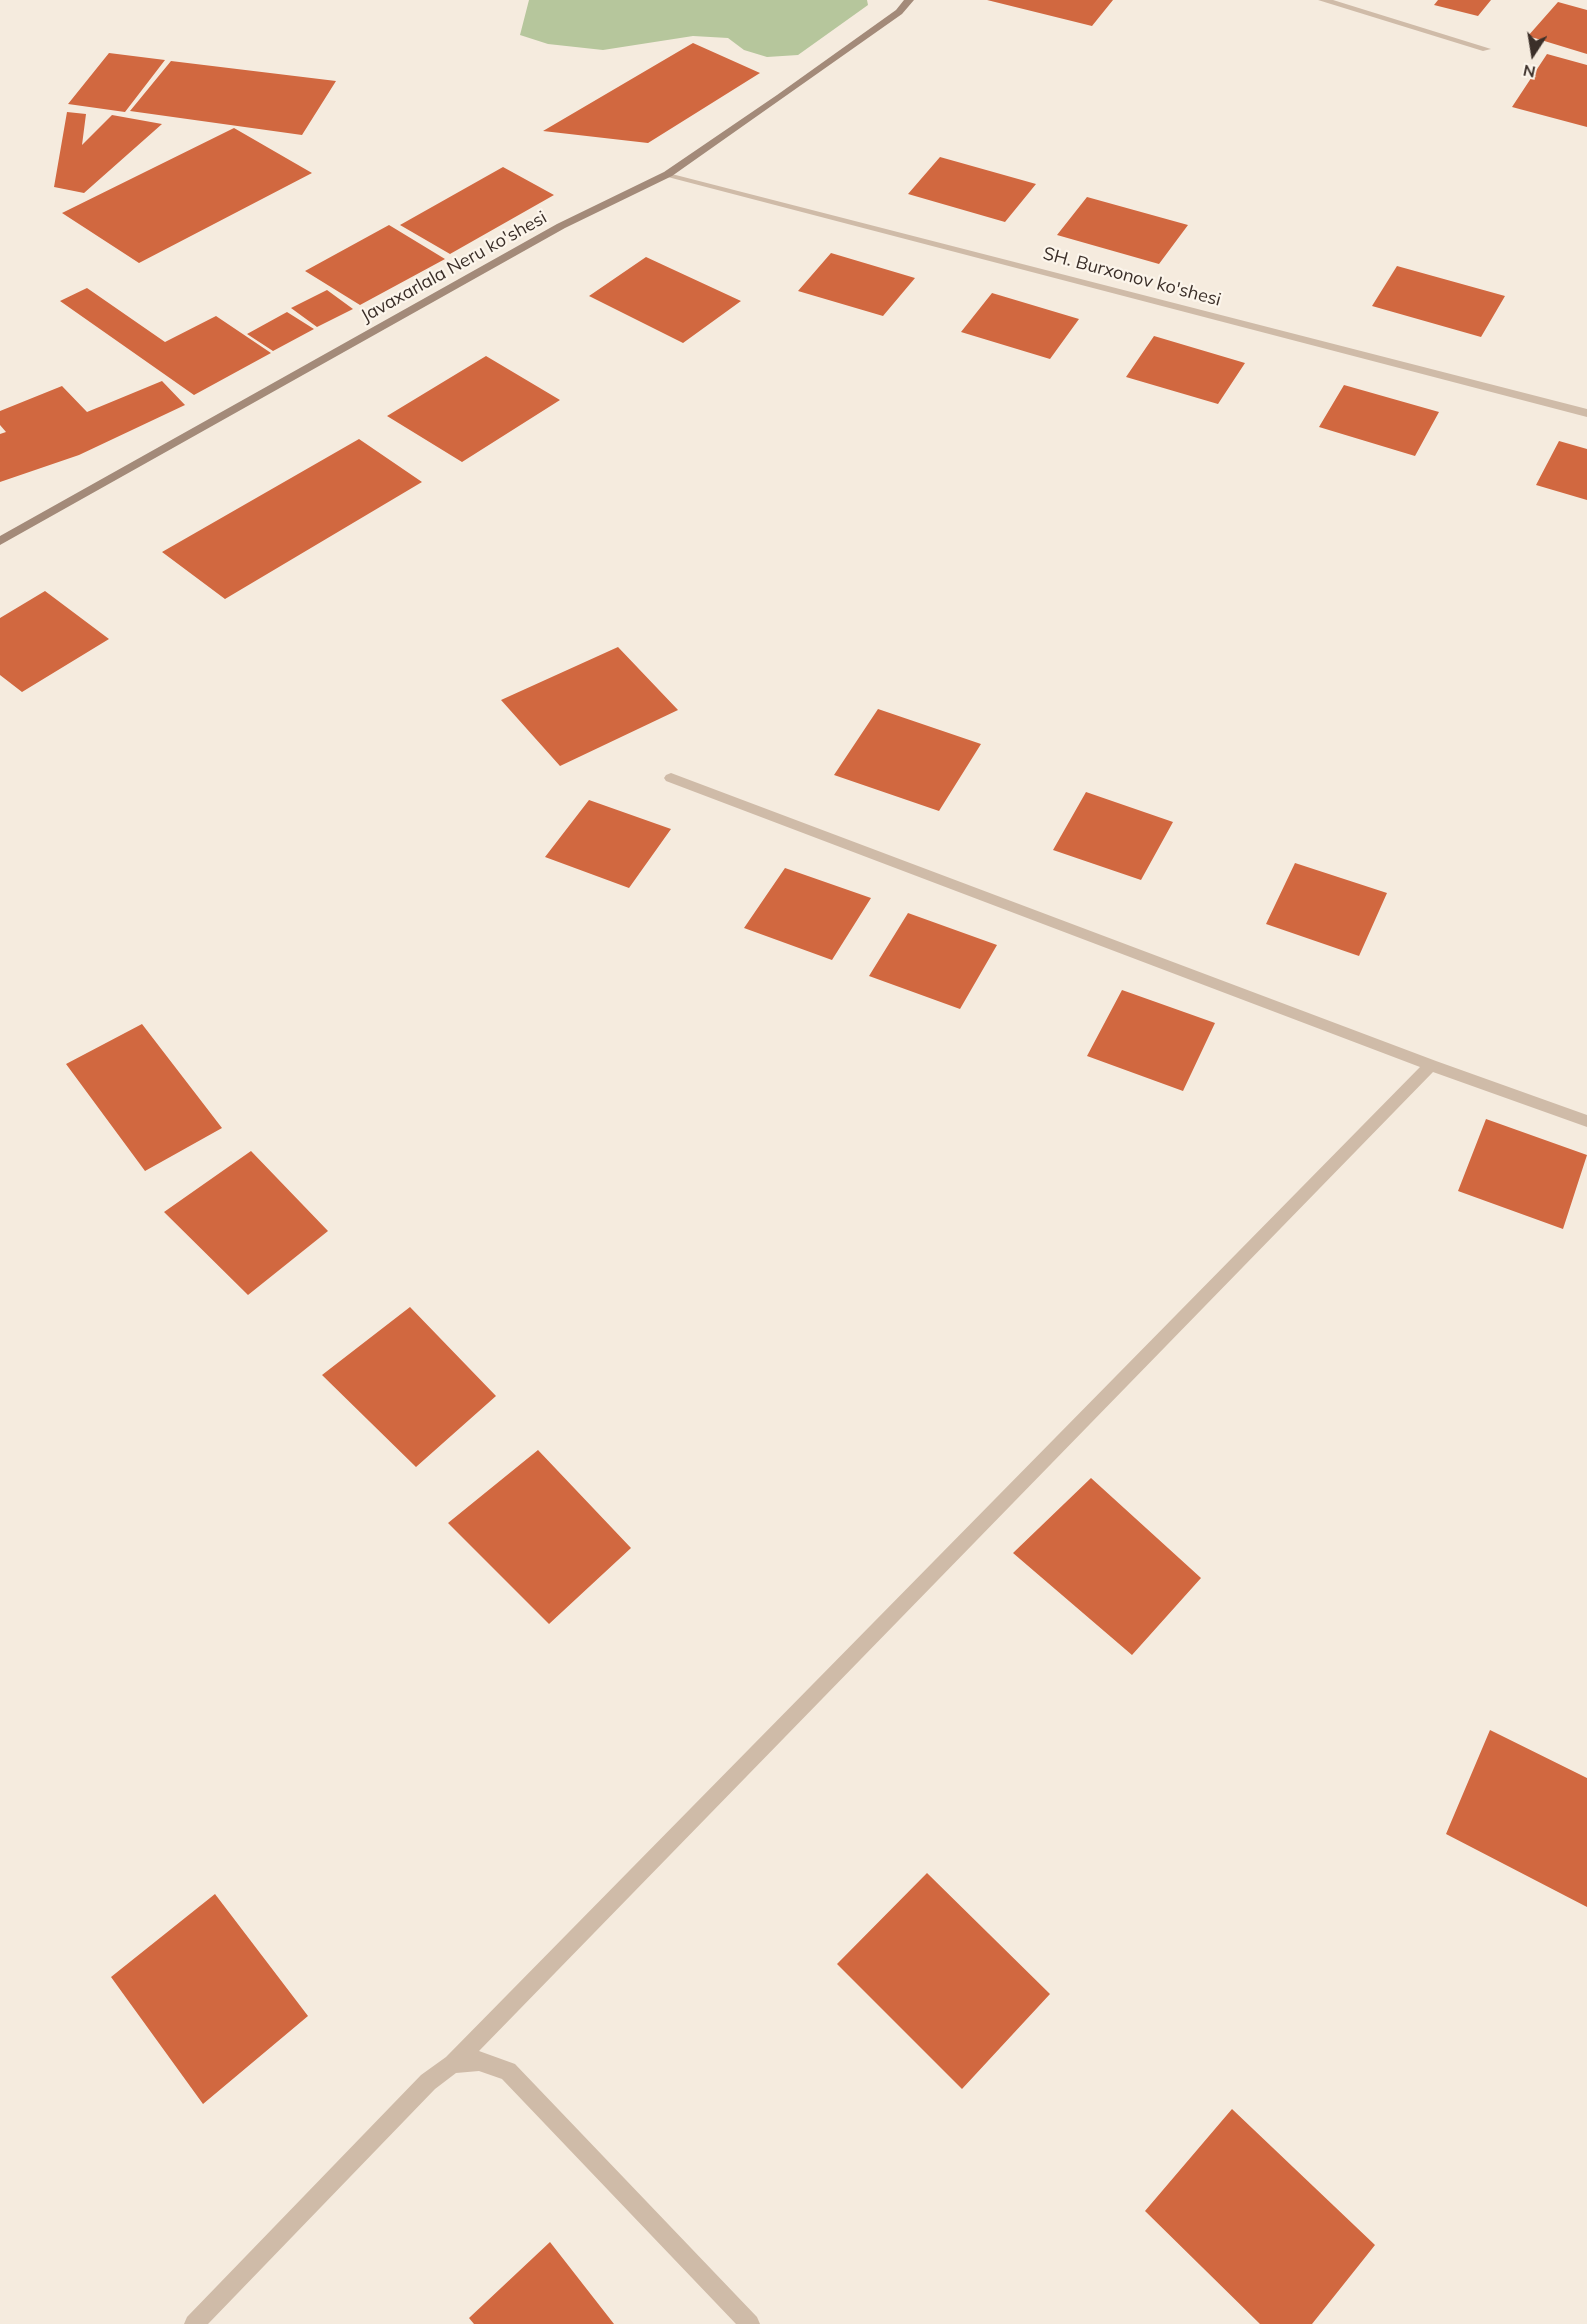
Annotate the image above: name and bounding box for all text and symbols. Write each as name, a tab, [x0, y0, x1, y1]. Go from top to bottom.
north arrow	[1503, 24, 1563, 84]
text: N	[1521, 61, 1537, 83]
street label: Javaxarlala Neru ko'shesi	[357, 207, 551, 327]
street label: SH. Burxonov ko'shesi	[1041, 243, 1223, 311]

